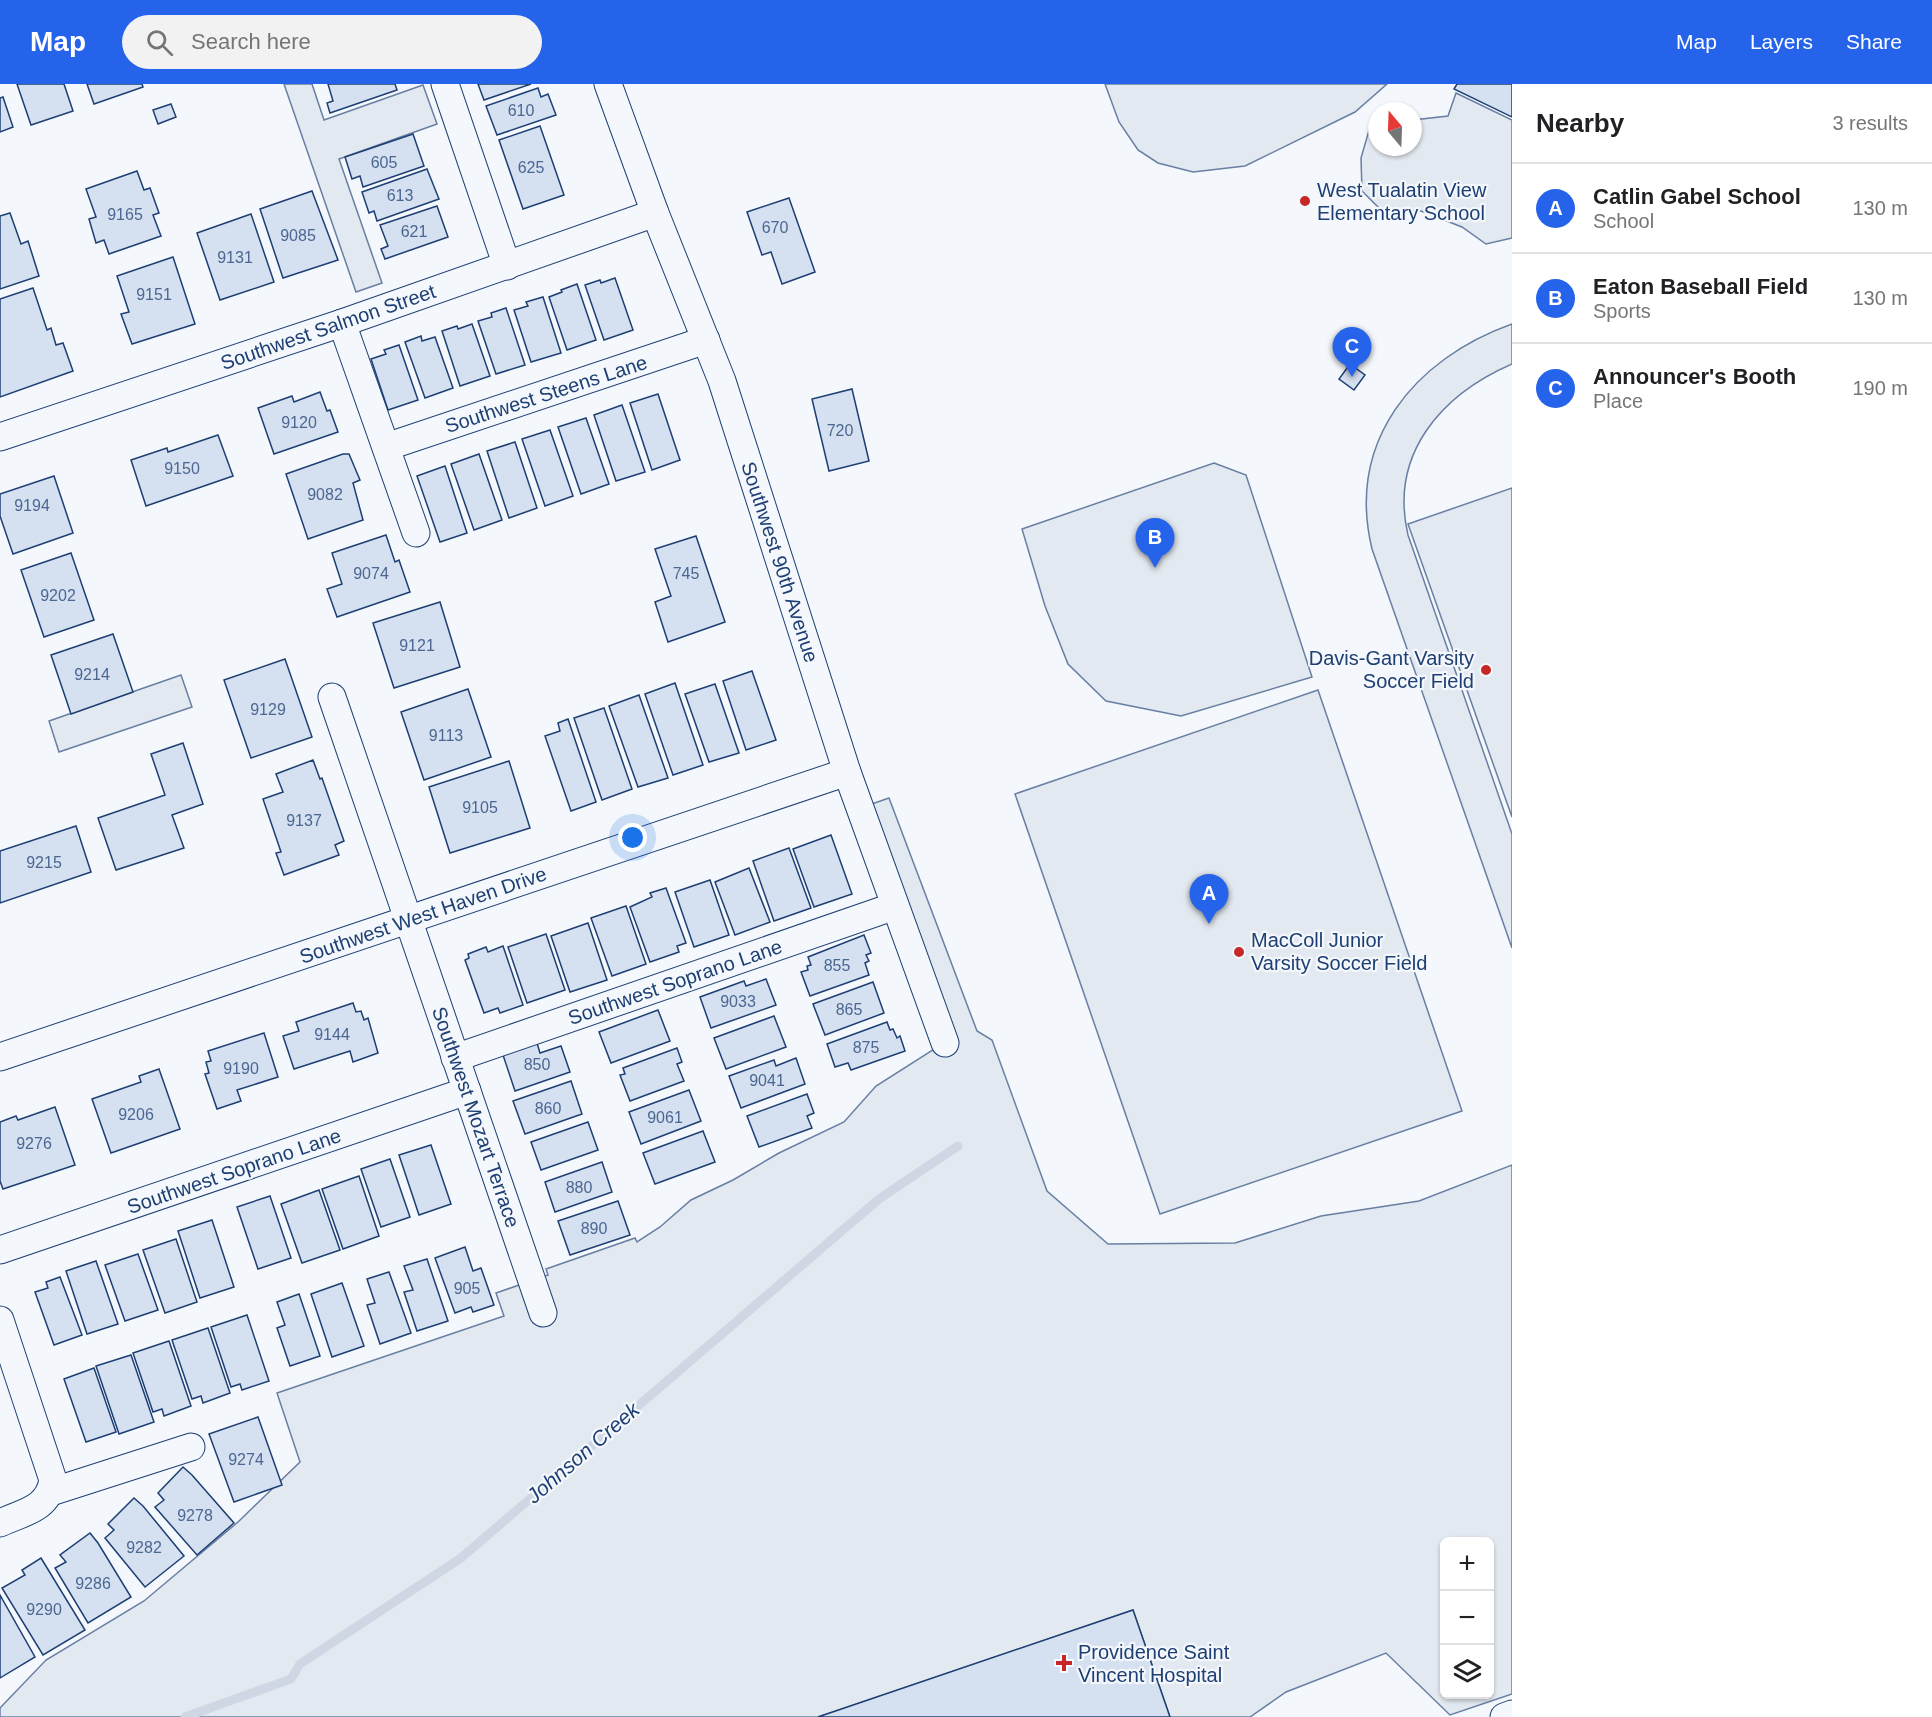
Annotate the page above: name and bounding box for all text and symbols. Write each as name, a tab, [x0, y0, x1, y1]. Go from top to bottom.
search box	[122, 15, 542, 69]
text: Map	[30, 26, 86, 57]
icon: search	[143, 26, 176, 59]
text: Search here	[191, 29, 311, 54]
text: Map	[1676, 30, 1717, 53]
text: Layers	[1750, 30, 1813, 53]
text: Share	[1846, 30, 1902, 53]
house number: 610	[508, 102, 534, 119]
north arrow	[1368, 102, 1422, 156]
text: Nearby	[1536, 108, 1624, 138]
text: 3 results	[1832, 112, 1908, 134]
house number: 605	[371, 154, 397, 171]
house number: 625	[518, 159, 544, 176]
place label: West Tualatin View Elementary School	[1317, 179, 1487, 224]
text: Catlin Gabel School	[1593, 184, 1801, 209]
house number: 613	[387, 187, 413, 204]
marker: West Tualatin View Elementary School	[1298, 194, 1312, 208]
text: A	[1548, 197, 1563, 219]
text: 130 m	[1852, 197, 1908, 219]
house number: 9165	[107, 206, 143, 223]
text: School	[1593, 210, 1654, 232]
house number: 670	[762, 219, 788, 236]
house number: 621	[401, 223, 427, 240]
house number: 9085	[280, 227, 316, 244]
house number: 9131	[217, 249, 253, 266]
text: Eaton Baseball Field	[1593, 274, 1808, 299]
street label: Southwest Salmon Street	[218, 280, 439, 374]
house number: 9151	[136, 286, 172, 303]
text: B	[1548, 287, 1563, 309]
text: 130 m	[1852, 287, 1908, 309]
text: Sports	[1593, 300, 1651, 322]
pin: C	[1332, 328, 1372, 377]
street label: Southwest Steens Lane	[442, 351, 650, 437]
text: Announcer's Booth	[1593, 364, 1796, 389]
text: C	[1548, 377, 1563, 399]
text: 190 m	[1852, 377, 1908, 399]
text: Place	[1593, 390, 1643, 412]
house number: 9120	[281, 414, 317, 431]
house number: 720	[827, 422, 853, 439]
street label: Southwest 90th Avenue	[737, 459, 823, 665]
house number: 9150	[164, 460, 200, 477]
house number: 9082	[307, 486, 343, 503]
house number: 9194	[14, 497, 50, 514]
pin: B	[1136, 518, 1174, 568]
house number: 9074	[353, 565, 389, 582]
house number: 745	[673, 565, 699, 582]
house number: 9202	[40, 587, 76, 604]
house number: 9121	[399, 637, 435, 654]
place label: Davis-Gant Varsity Soccer Field	[1309, 647, 1474, 692]
marker: Davis-Gant Varsity Soccer Field	[1479, 663, 1493, 677]
house number: 9214	[74, 666, 110, 683]
house number: 9129	[250, 701, 286, 718]
house number: 9113	[429, 727, 463, 744]
house number: 9105	[462, 799, 498, 816]
house number: 9137	[286, 812, 322, 829]
your location	[618, 823, 647, 852]
house number: 9215	[26, 854, 62, 871]
street label: Southwest West Haven Drive	[297, 862, 549, 968]
pin: A	[1190, 874, 1228, 924]
place label: MacColl Junior Varsity Soccer Field	[1251, 929, 1427, 974]
street label: Southwest Soprano Lane	[565, 935, 785, 1029]
marker: MacColl Junior Varsity Soccer Field	[1232, 945, 1246, 959]
house number: 855	[824, 957, 850, 974]
house number: 9033	[720, 993, 756, 1010]
house number: 865	[836, 1001, 862, 1018]
street label: Southwest Mozart Terrace	[428, 1004, 524, 1230]
house number: 9144	[314, 1026, 350, 1043]
house number: 875	[853, 1039, 879, 1056]
house number: 850	[524, 1056, 550, 1073]
house number: 9190	[223, 1060, 259, 1077]
house number: 9041	[749, 1072, 785, 1089]
house number: 860	[535, 1100, 561, 1117]
house number: 9206	[118, 1106, 154, 1123]
house number: 9061	[647, 1109, 683, 1126]
street label: Southwest Soprano Lane	[124, 1124, 344, 1218]
house number: 9276	[16, 1135, 52, 1152]
house number: 880	[566, 1179, 592, 1196]
house number: 890	[581, 1220, 607, 1237]
house number: 905	[454, 1280, 480, 1297]
water label: Johnson Creek	[521, 1397, 645, 1508]
house number: 9274	[228, 1451, 264, 1468]
house number: 9278	[177, 1507, 213, 1524]
map controls	[1440, 1537, 1494, 1699]
button: +	[1440, 1537, 1494, 1591]
house number: 9282	[126, 1539, 162, 1556]
house number: 9286	[75, 1575, 111, 1592]
button: −	[1440, 1591, 1494, 1645]
house number: 9290	[26, 1601, 62, 1618]
place label: Providence Saint Vincent Hospital	[1078, 1641, 1230, 1686]
button: layers	[1440, 1645, 1494, 1699]
marker: Providence Saint Vincent Hospital	[1055, 1654, 1073, 1672]

